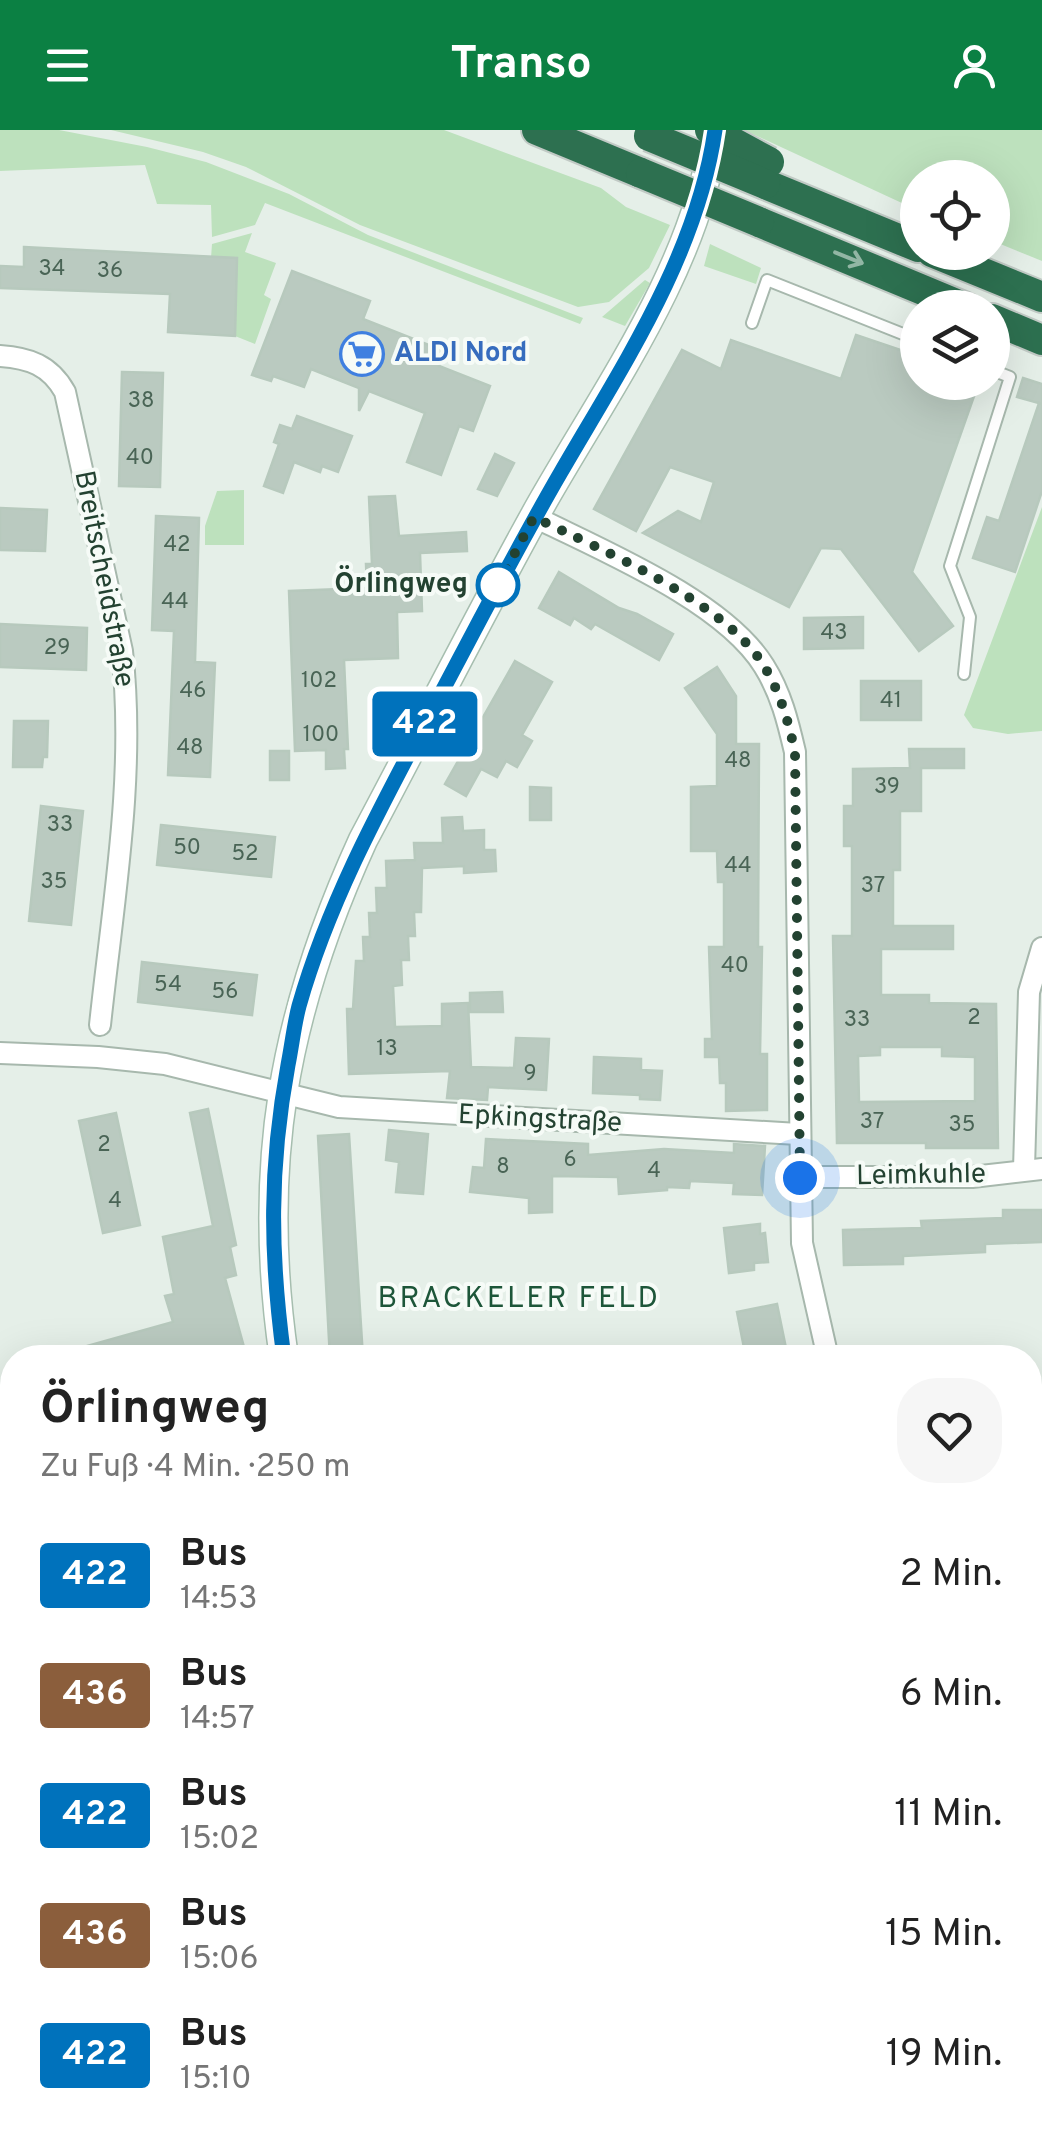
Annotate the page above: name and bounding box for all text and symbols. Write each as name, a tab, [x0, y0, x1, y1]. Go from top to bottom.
text: Transo	[450, 37, 592, 94]
icon: menu	[40, 38, 95, 93]
icon: person	[947, 38, 1002, 93]
map controls	[900, 160, 1010, 400]
button: locate	[900, 160, 1010, 270]
one-way arrow	[833, 251, 864, 269]
house number: 34	[39, 256, 65, 283]
house number: 36	[97, 258, 123, 285]
button: layers	[900, 290, 1010, 400]
supermarket icon: ALDI Nord	[339, 331, 385, 377]
place label: ALDI Nord	[394, 336, 528, 372]
house number: 38	[128, 388, 154, 415]
house number: 40	[126, 445, 154, 472]
street label: Breitscheidstraße	[64, 468, 142, 690]
house number: 42	[163, 532, 191, 559]
marker: Örlingweg	[477, 564, 519, 606]
place label: Örlingweg	[334, 565, 468, 603]
house number: 44	[161, 589, 189, 616]
house number: 43	[821, 620, 847, 647]
house number: 29	[44, 635, 70, 662]
house number: 102	[301, 668, 337, 695]
house number: 46	[180, 678, 206, 705]
house number: 41	[880, 688, 902, 715]
line badge: 422	[368, 692, 482, 756]
text: 422	[392, 702, 458, 746]
house number: 100	[303, 722, 339, 749]
house number: 48	[176, 735, 204, 762]
house number: 48	[724, 748, 752, 775]
house number: 39	[874, 774, 900, 801]
house number: 33	[47, 812, 73, 839]
house number: 50	[173, 835, 201, 862]
house number: 52	[231, 841, 259, 868]
house number: 44	[724, 853, 752, 880]
house number: 35	[41, 869, 67, 896]
house number: 37	[861, 873, 885, 900]
house number: 40	[721, 953, 749, 980]
house number: 54	[154, 972, 182, 999]
house number: 56	[212, 979, 238, 1006]
house number: 2	[967, 1005, 981, 1032]
house number: 33	[844, 1007, 870, 1034]
house number: 13	[376, 1036, 398, 1063]
house number: 9	[523, 1061, 537, 1088]
street label: Epkingstraße	[457, 1098, 623, 1142]
house number: 37	[860, 1109, 884, 1136]
house number: 35	[949, 1112, 975, 1139]
house number: 2	[97, 1132, 111, 1159]
house number: 6	[563, 1147, 577, 1174]
your location	[775, 1153, 825, 1203]
house number: 8	[496, 1154, 510, 1181]
street label: Leimkuhle	[856, 1157, 986, 1195]
house number: 4	[647, 1158, 661, 1185]
house number: 4	[108, 1188, 122, 1215]
district label: BRACKELER FELD	[378, 1281, 660, 1318]
button: heart	[897, 1378, 1002, 1483]
text: Örlingweg	[40, 1380, 269, 1440]
text: Zu Fuß · 4 Min. · 250 m	[40, 1448, 350, 1488]
text: Bus	[180, 1531, 247, 1580]
text: 2 Min.	[899, 1551, 1002, 1600]
text: 422	[62, 1553, 128, 1597]
text: 14:53	[180, 1580, 258, 1620]
text: Bus	[180, 1651, 247, 1700]
text: 6 Min.	[900, 1671, 1002, 1720]
text: 436	[63, 1673, 127, 1717]
text: 14:57	[180, 1700, 255, 1740]
text: Bus	[180, 1771, 247, 1820]
text: 11 Min.	[894, 1791, 1002, 1840]
text: 422	[62, 1793, 128, 1837]
text: 15:02	[180, 1820, 259, 1860]
text: Bus	[180, 1891, 247, 1940]
text: 15 Min.	[885, 1911, 1002, 1960]
text: 436	[63, 1913, 127, 1957]
text: 15:06	[180, 1940, 259, 1980]
text: Bus	[180, 2011, 247, 2060]
text: 19 Min.	[886, 2031, 1002, 2080]
text: 422	[62, 2033, 128, 2077]
text: 15:10	[180, 2060, 252, 2100]

